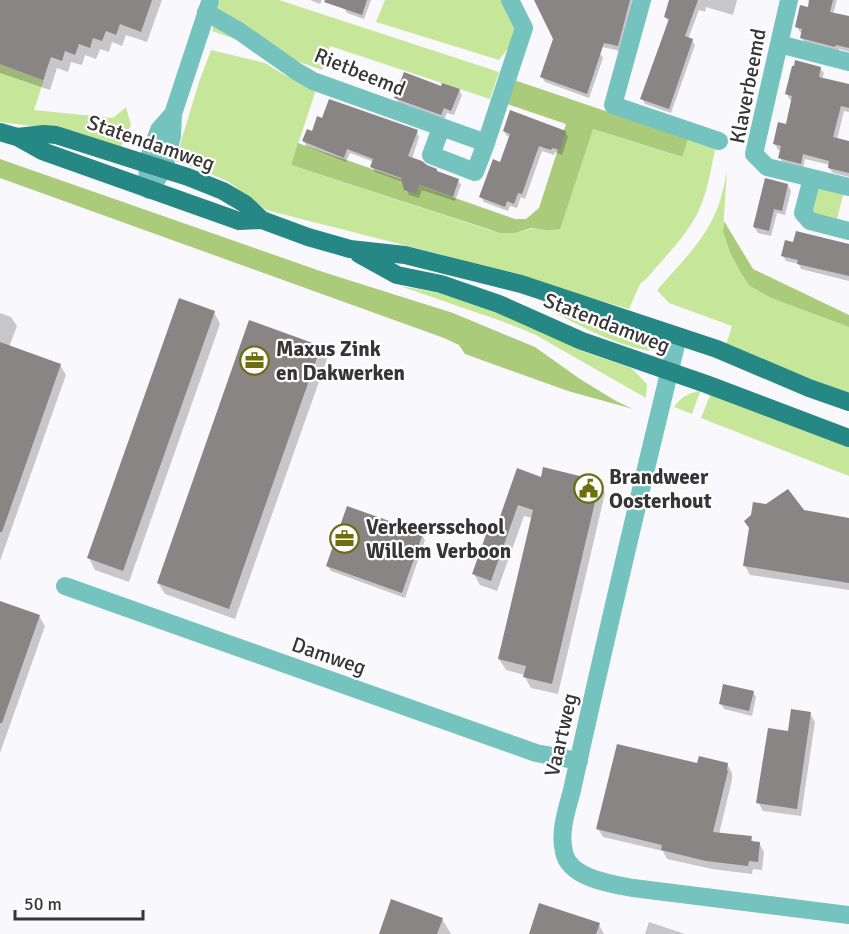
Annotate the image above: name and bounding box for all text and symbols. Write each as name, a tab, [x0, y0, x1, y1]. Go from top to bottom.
street label: Klaverbeemd	[724, 26, 772, 146]
street label: Rietbeemd	[311, 42, 409, 102]
street label: Statendamweg	[84, 109, 218, 177]
street label: Statendamweg	[540, 287, 674, 359]
place label: Maxus Zink en Dakwerken	[276, 336, 405, 386]
office icon: Maxus Zink en Dakwerken	[239, 345, 271, 377]
place label: Brandweer Oosterhout	[609, 464, 712, 514]
public building icon: Brandweer Oosterhout	[572, 473, 604, 505]
place label: Verkeersschool Willem Verboon	[366, 514, 511, 564]
office icon: Verkeersschool Willem Verboon	[329, 523, 361, 555]
street label: Damweg	[288, 631, 370, 681]
street label: Vaartweg	[539, 691, 583, 779]
scale bar	[15, 883, 142, 921]
text: 50 m	[24, 893, 62, 915]

